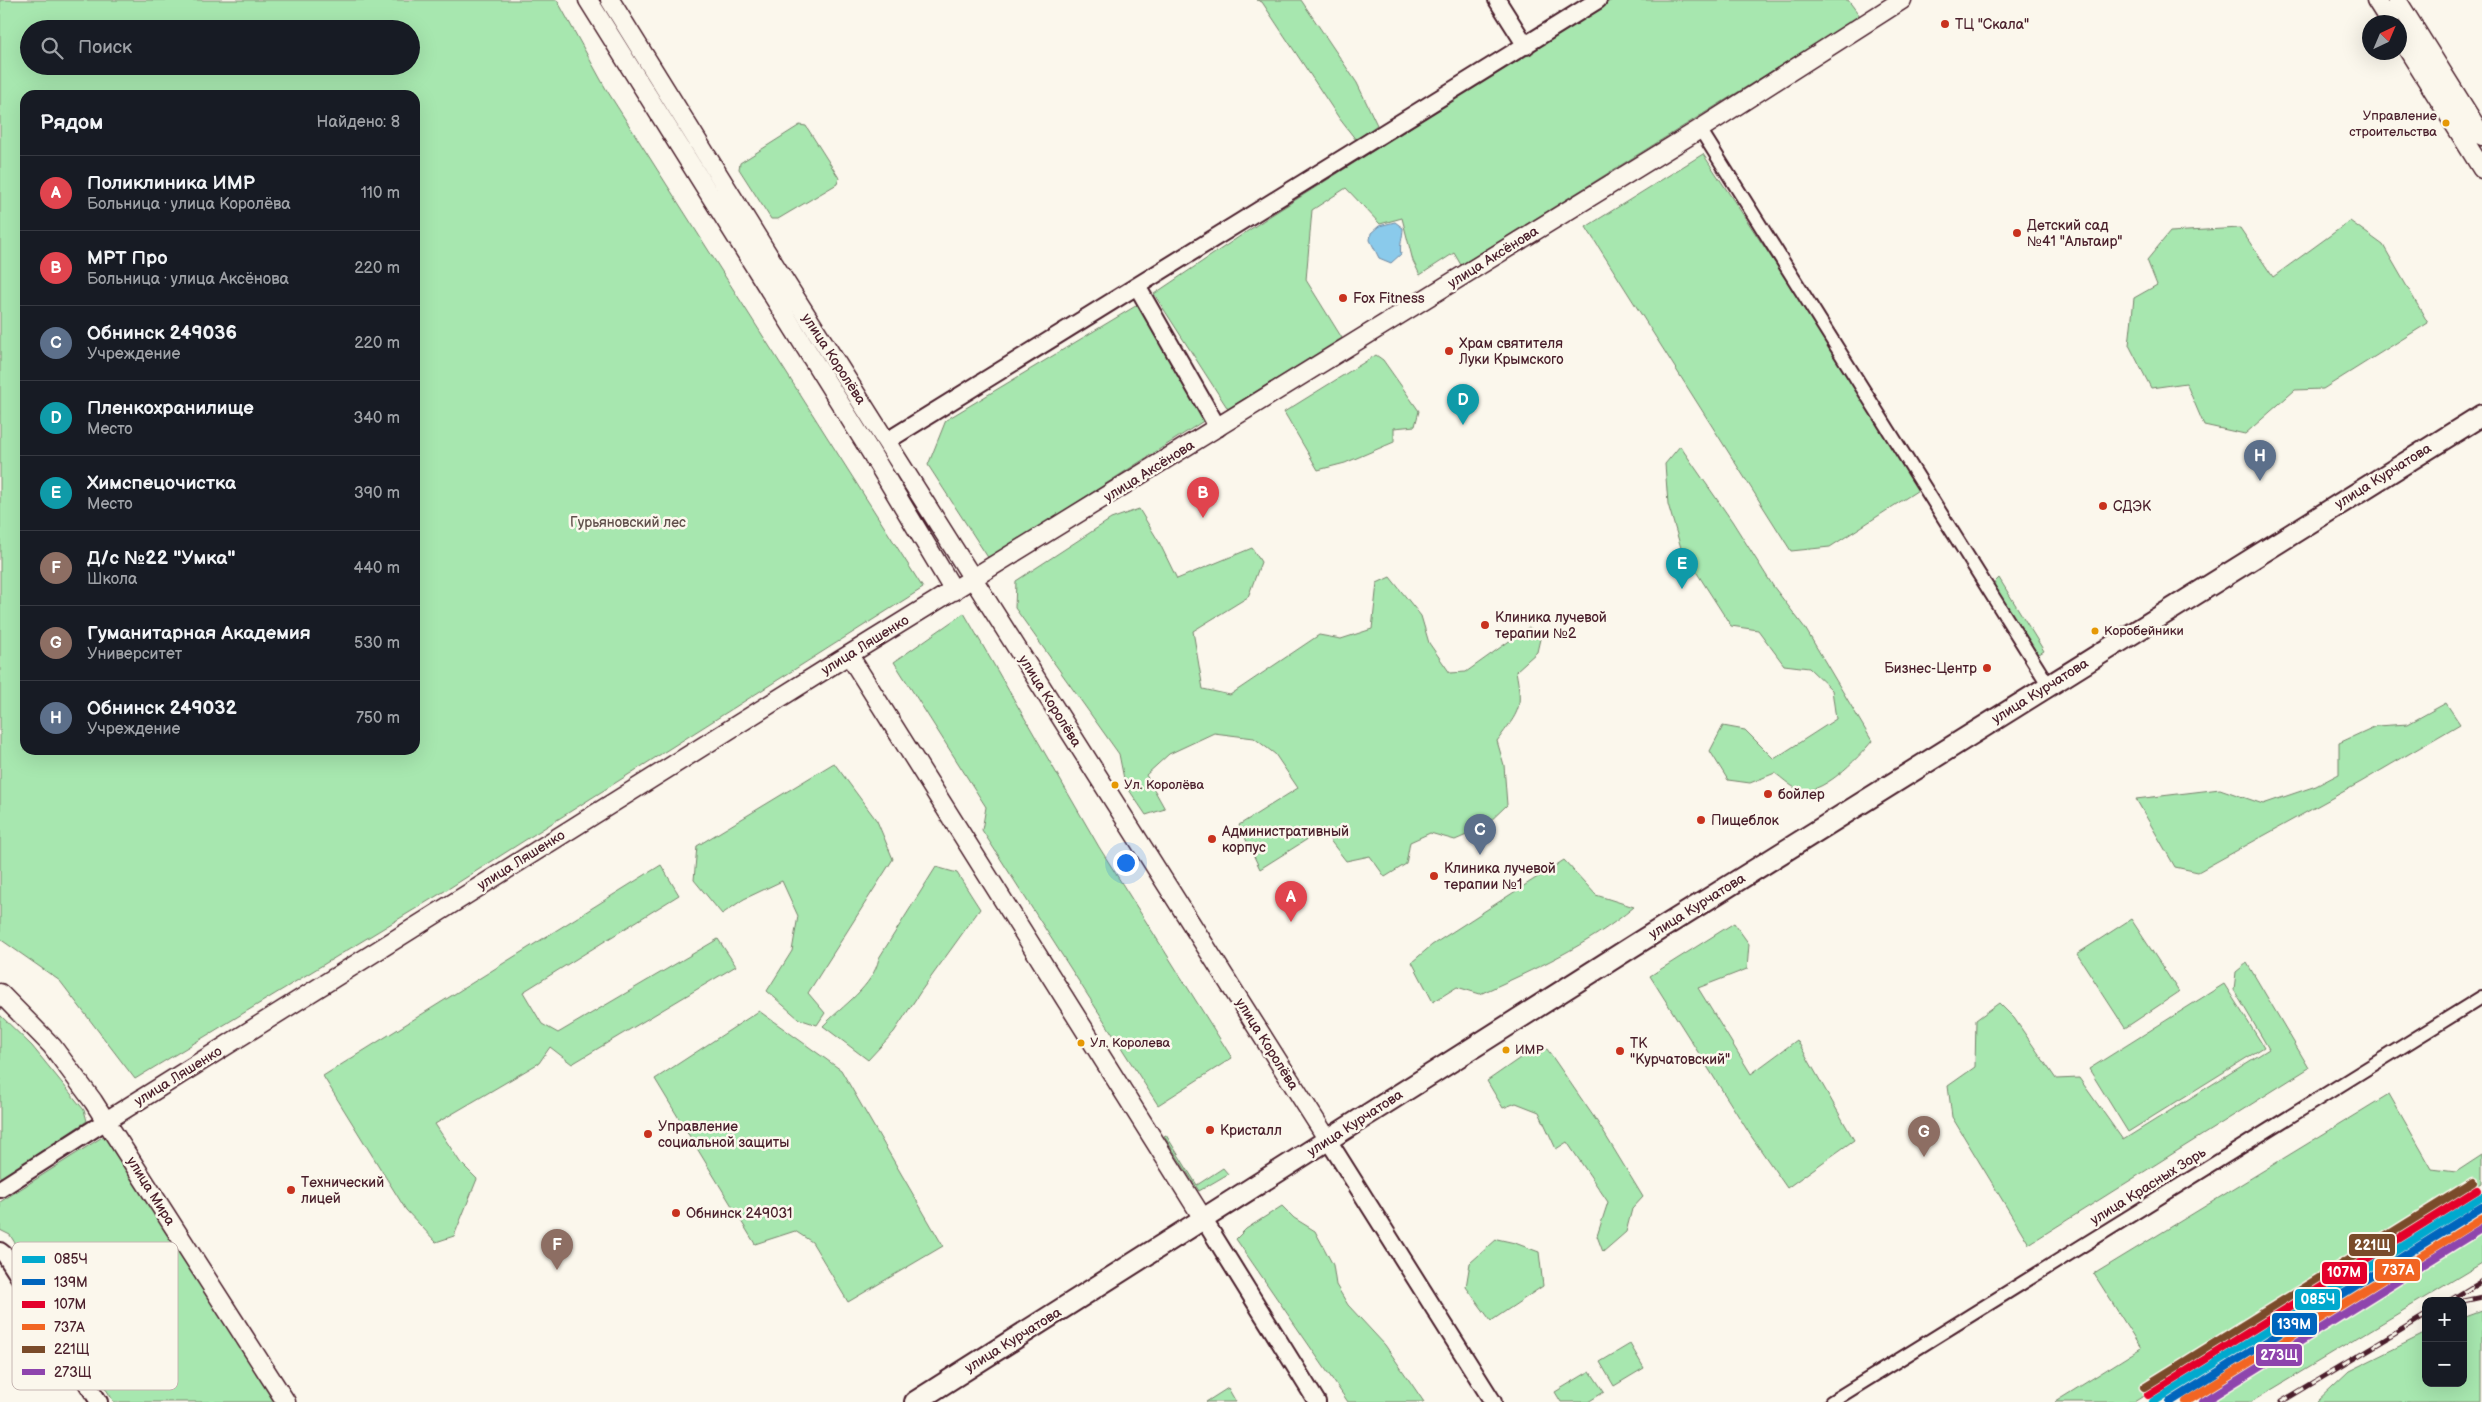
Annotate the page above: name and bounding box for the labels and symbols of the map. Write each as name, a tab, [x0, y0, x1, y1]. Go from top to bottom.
north arrow	[2362, 15, 2407, 60]
place label: ТЦ "Скала"	[1955, 16, 2029, 33]
marker: ТЦ "Скала"	[1939, 18, 1951, 30]
place label: Управление строительства	[2349, 108, 2437, 140]
marker: Управление строительства	[2441, 118, 2451, 128]
place label: Детский сад №41 "Альтаир"	[2027, 217, 2123, 250]
street label: улица Аксёнова	[1445, 222, 1542, 292]
marker: Детский сад №41 "Альтаир"	[2011, 227, 2023, 239]
place label: Fox Fitness	[1353, 290, 1425, 307]
marker: Fox Fitness	[1337, 292, 1349, 304]
street label: улица Королёва	[798, 310, 870, 408]
place label: Храм святителя Луки Крымского	[1458, 335, 1563, 368]
marker: Храм святителя Луки Крымского	[1443, 345, 1455, 357]
pin: D	[1447, 384, 1479, 425]
street label: улица Аксёнова	[1101, 436, 1198, 506]
street label: улица Курчатова	[2332, 439, 2435, 512]
pin: H	[2244, 440, 2276, 481]
pin: B	[1187, 477, 1219, 518]
place label: СДЭК	[2113, 498, 2152, 515]
marker: СДЭК	[2097, 500, 2109, 512]
park label: Гурьяновский лес	[570, 514, 686, 531]
pin: E	[1666, 548, 1698, 589]
place label: Клиника лучевой терапии №2	[1495, 609, 1607, 642]
street label: улица Ляшенко	[818, 611, 912, 679]
marker: Клиника лучевой терапии №2	[1479, 619, 1491, 631]
place label: Коробейники	[2104, 623, 2184, 639]
marker: Коробейники	[2090, 626, 2100, 636]
street label: улица Королёва	[1015, 652, 1085, 751]
street label: улица Курчатова	[1989, 654, 2092, 727]
place label: Бизнес-Центр	[1884, 660, 1977, 677]
marker: Бизнес-Центр	[1981, 662, 1993, 674]
place label: Ул. Королёва	[1124, 777, 1204, 793]
marker: Ул. Королёва	[1110, 780, 1120, 790]
place label: бойлер	[1778, 786, 1825, 803]
marker: бойлер	[1762, 788, 1774, 800]
place label: Пищеблок	[1711, 812, 1780, 829]
pin: C	[1464, 814, 1496, 855]
marker: Пищеблок	[1695, 814, 1707, 826]
place label: Административный корпус	[1221, 823, 1349, 856]
street label: улица Ляшенко	[474, 826, 568, 894]
marker: Административный корпус	[1206, 833, 1218, 845]
your location	[1113, 850, 1139, 876]
place label: Клиника лучевой терапии №1	[1444, 860, 1556, 893]
street label: улица Курчатова	[1646, 869, 1749, 942]
marker: Клиника лучевой терапии №1	[1428, 870, 1440, 882]
pin: A	[1275, 881, 1307, 922]
street label: улица Королёва	[1232, 995, 1302, 1094]
place label: Ул. Королева	[1090, 1035, 1171, 1051]
place label: ТК "Курчатовский"	[1630, 1035, 1730, 1068]
marker: Ул. Королева	[1076, 1038, 1086, 1048]
street label: улица Ляшенко	[131, 1042, 225, 1110]
place label: ИМР	[1515, 1042, 1544, 1058]
marker: ИМР	[1501, 1045, 1511, 1055]
marker: ТК "Курчатовский"	[1614, 1045, 1626, 1057]
street label: улица Курчатова	[1304, 1085, 1407, 1160]
pin: G	[1908, 1116, 1940, 1157]
place label: Управление социальной защиты	[658, 1118, 789, 1151]
place label: Кристалл	[1220, 1122, 1282, 1139]
marker: Кристалл	[1204, 1124, 1216, 1136]
marker: Управление социальной защиты	[642, 1128, 654, 1140]
street label: улица Красных Зорь	[2087, 1144, 2209, 1228]
street label: улица Мира	[123, 1153, 179, 1229]
place label: Технический лицей	[301, 1174, 384, 1207]
marker: Технический лицей	[285, 1184, 297, 1196]
place label: Обнинск 249031	[686, 1205, 792, 1222]
marker: Обнинск 249031	[670, 1207, 682, 1219]
pin: F	[541, 1229, 573, 1270]
line badge: 221Щ	[2348, 1233, 2396, 1257]
text: 221Щ	[2354, 1237, 2390, 1254]
legend	[12, 1242, 178, 1390]
text: 085Ч	[54, 1251, 88, 1268]
line badge: 737А	[2374, 1258, 2421, 1282]
line badge: 107М	[2321, 1261, 2368, 1285]
text: 737А	[2382, 1262, 2414, 1279]
text: 107М	[2327, 1264, 2361, 1281]
text: 139М	[54, 1274, 88, 1291]
line badge: 085Ч	[2294, 1288, 2341, 1311]
text: 085Ч	[2301, 1291, 2335, 1308]
text: 107М	[54, 1296, 86, 1313]
street label: улица Курчатова	[962, 1303, 1065, 1376]
line badge: 139М	[2271, 1312, 2318, 1336]
text: 139М	[2277, 1316, 2311, 1333]
text: 737А	[54, 1319, 85, 1336]
text: 221Щ	[54, 1341, 90, 1358]
line badge: 273Щ	[2255, 1343, 2303, 1367]
text: 273Щ	[2260, 1347, 2298, 1364]
text: 273Щ	[54, 1364, 92, 1381]

